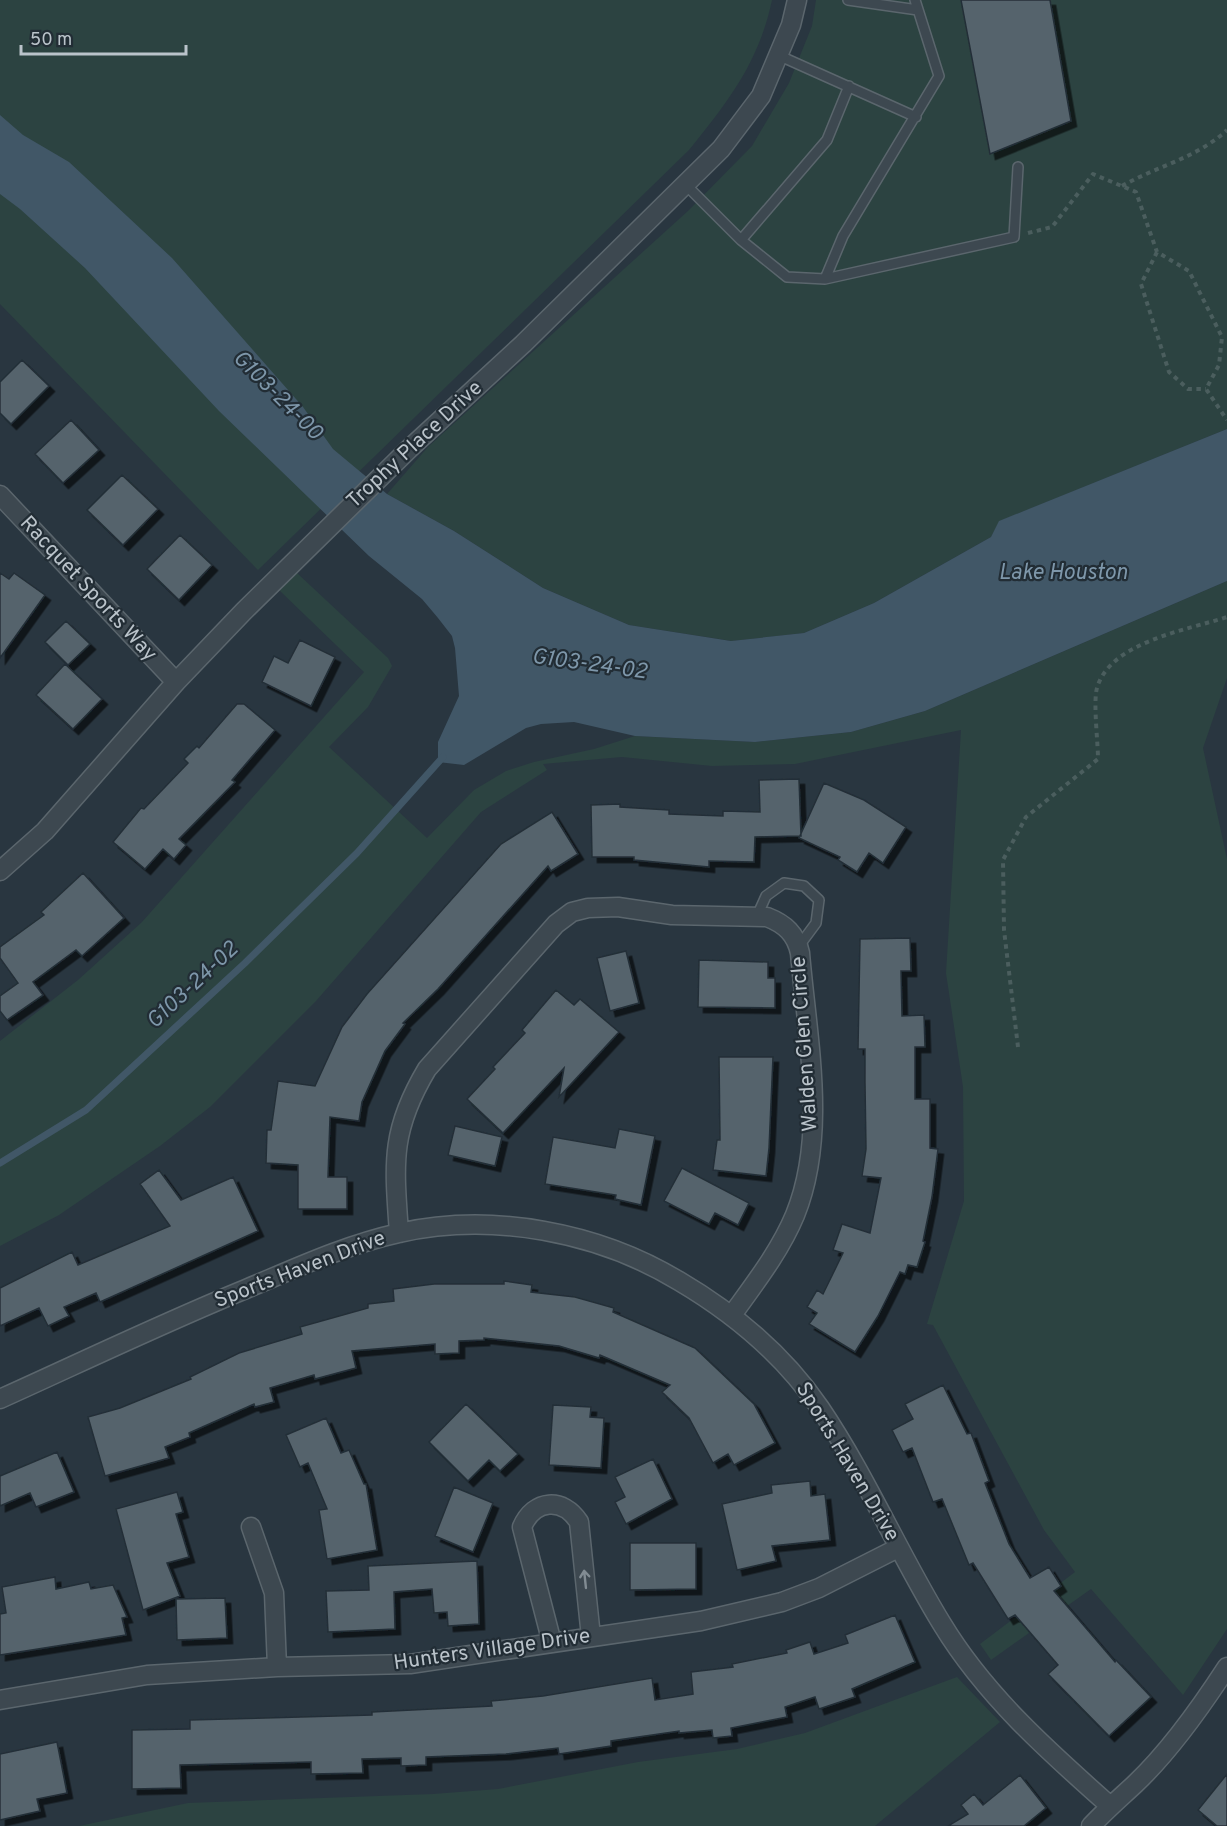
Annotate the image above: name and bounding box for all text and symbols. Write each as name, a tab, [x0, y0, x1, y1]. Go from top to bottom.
scale bar	[21, 18, 186, 56]
text: 50 m	[30, 29, 72, 52]
water label: G103-24-00	[226, 345, 328, 447]
street label: Trophy Place Drive	[341, 375, 489, 515]
street label: Racquet Sports Way	[14, 510, 162, 668]
water label: Lake Houston	[999, 560, 1127, 587]
water label: G103-24-02	[530, 644, 649, 687]
water label: G103-24-02	[141, 936, 245, 1035]
street label: Walden Glen Circle	[785, 955, 825, 1133]
street label: Sports Haven Drive	[211, 1225, 389, 1315]
street label: Sports Haven Drive	[789, 1377, 905, 1547]
one-way arrow	[579, 1570, 590, 1590]
street label: Hunters Village Drive	[392, 1623, 592, 1677]

